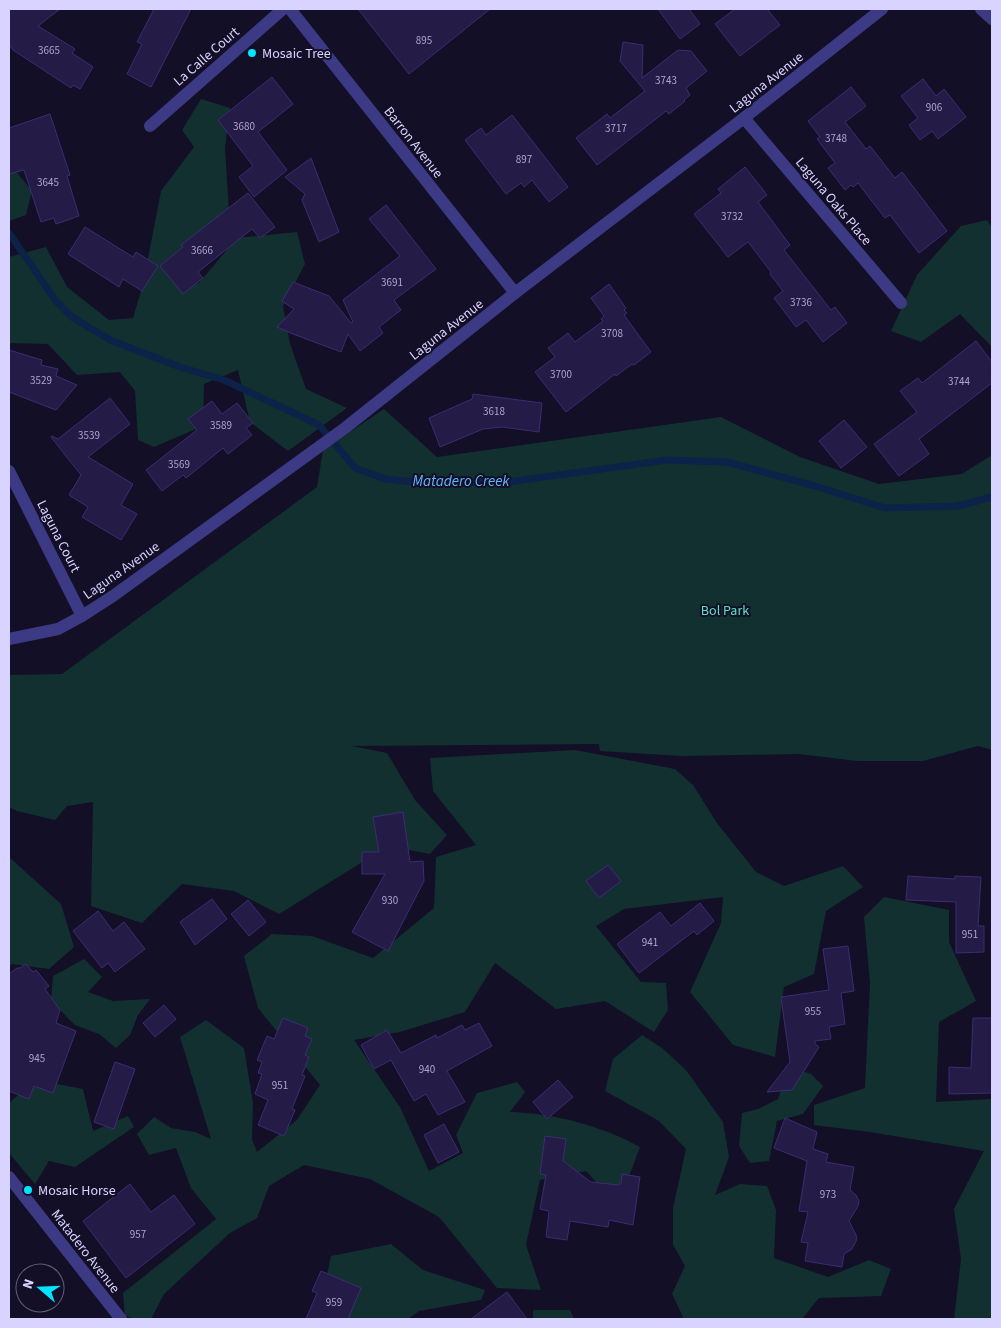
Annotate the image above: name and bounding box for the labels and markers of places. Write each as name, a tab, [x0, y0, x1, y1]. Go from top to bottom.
place label: Mosaic Tree	[262, 44, 331, 64]
marker: Mosaic Tree	[246, 47, 258, 59]
place label: Mosaic Horse	[38, 1181, 116, 1201]
marker: Mosaic Horse	[22, 1184, 34, 1196]

